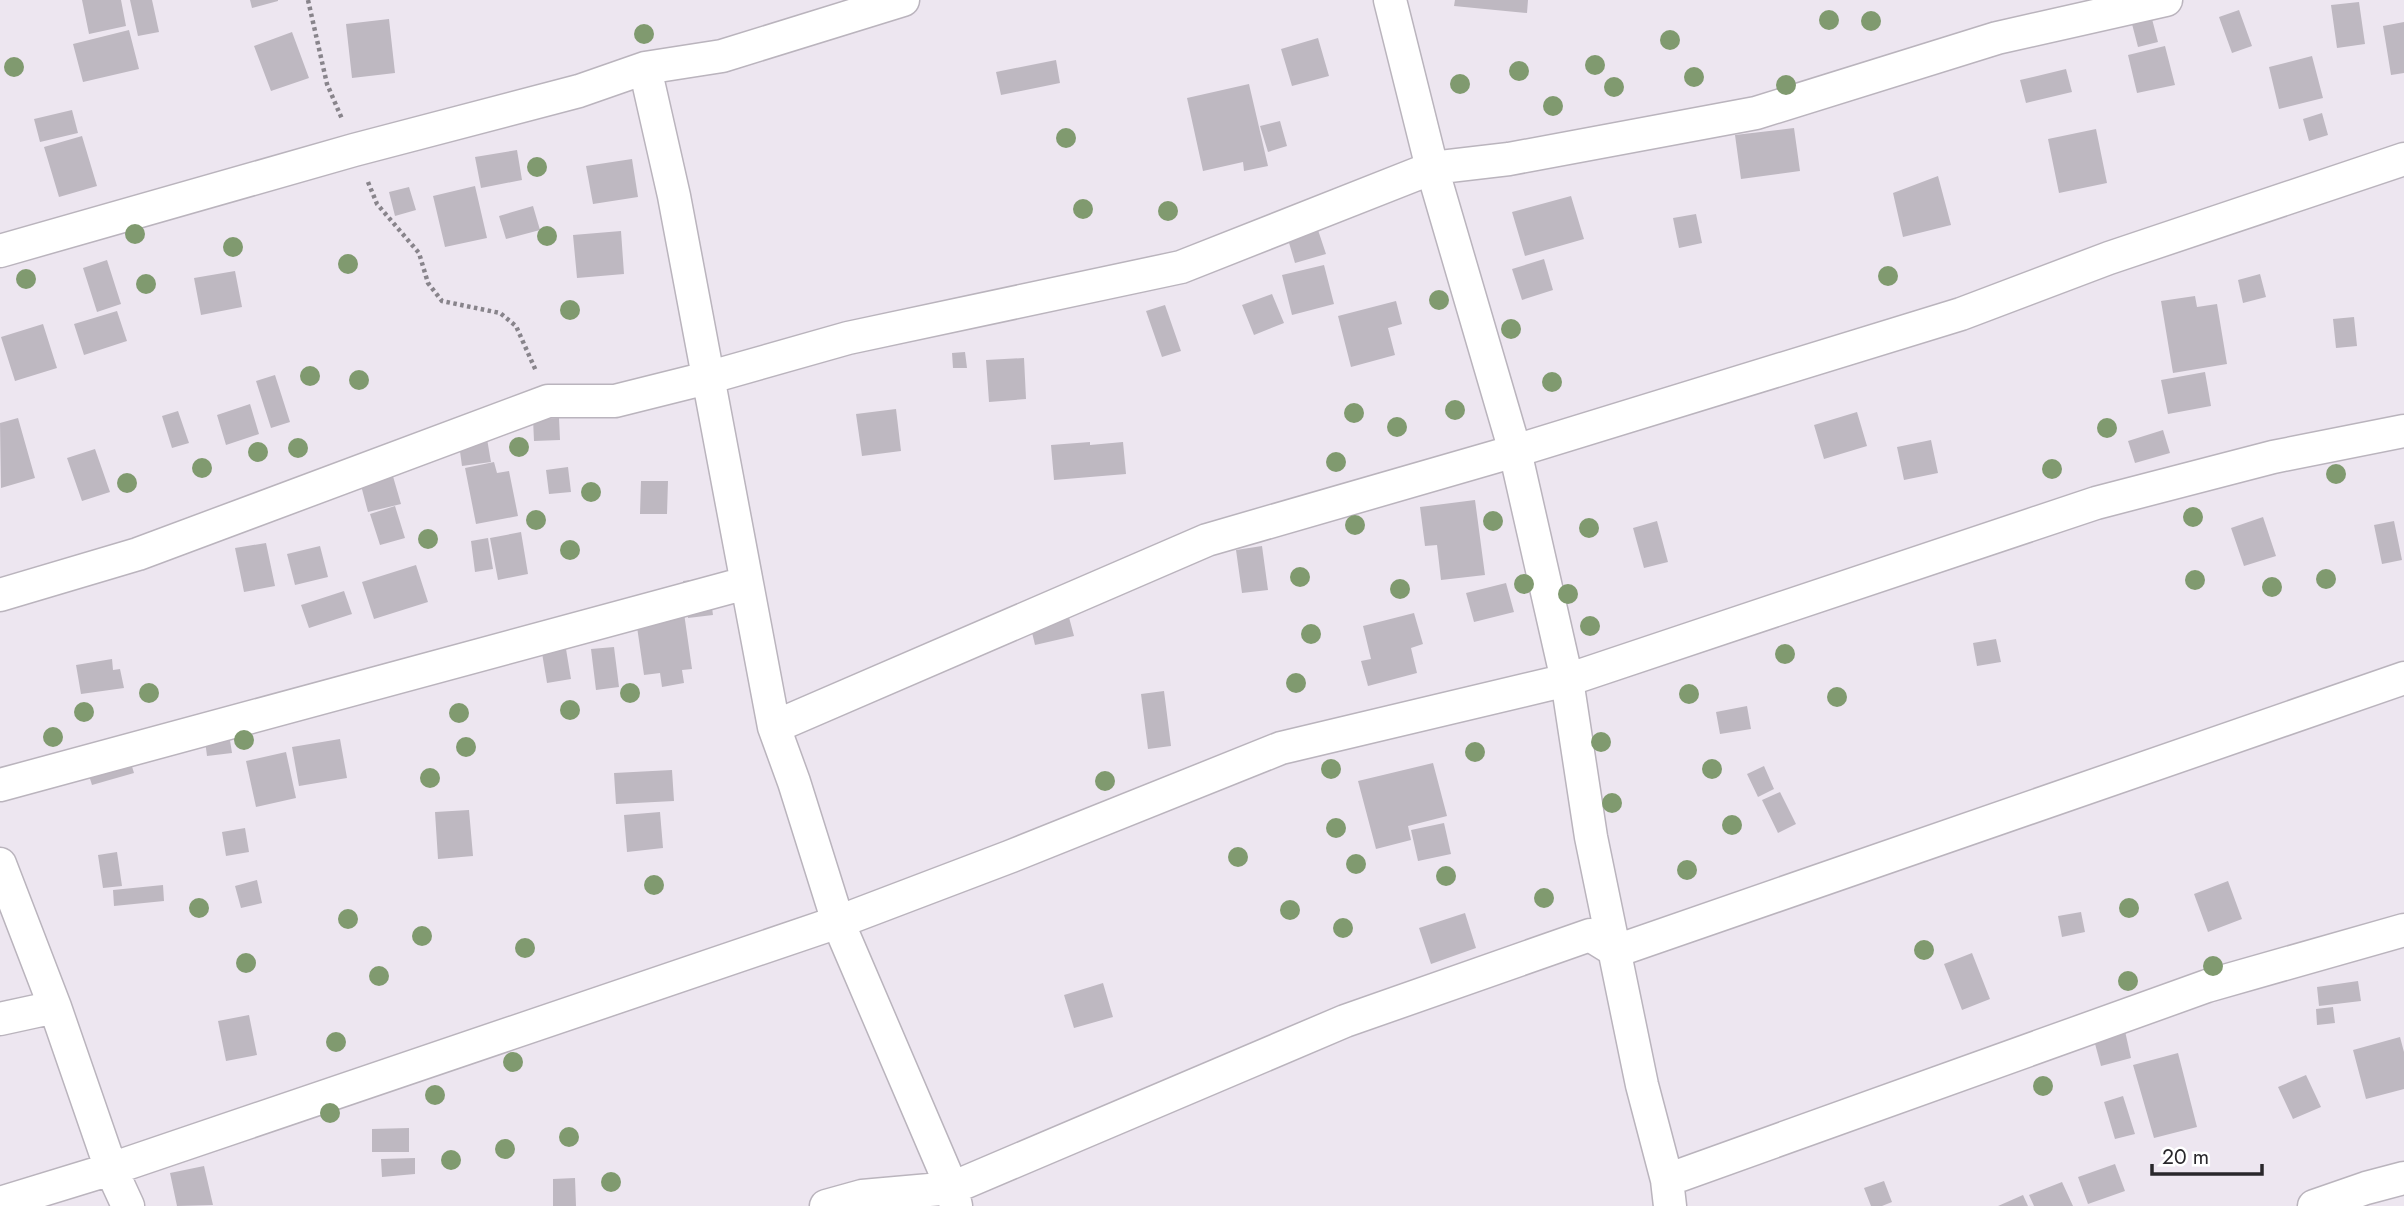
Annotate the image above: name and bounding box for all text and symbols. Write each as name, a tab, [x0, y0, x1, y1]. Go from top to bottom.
scale bar	[2152, 1132, 2262, 1176]
text: 20 m	[2162, 1142, 2209, 1172]

